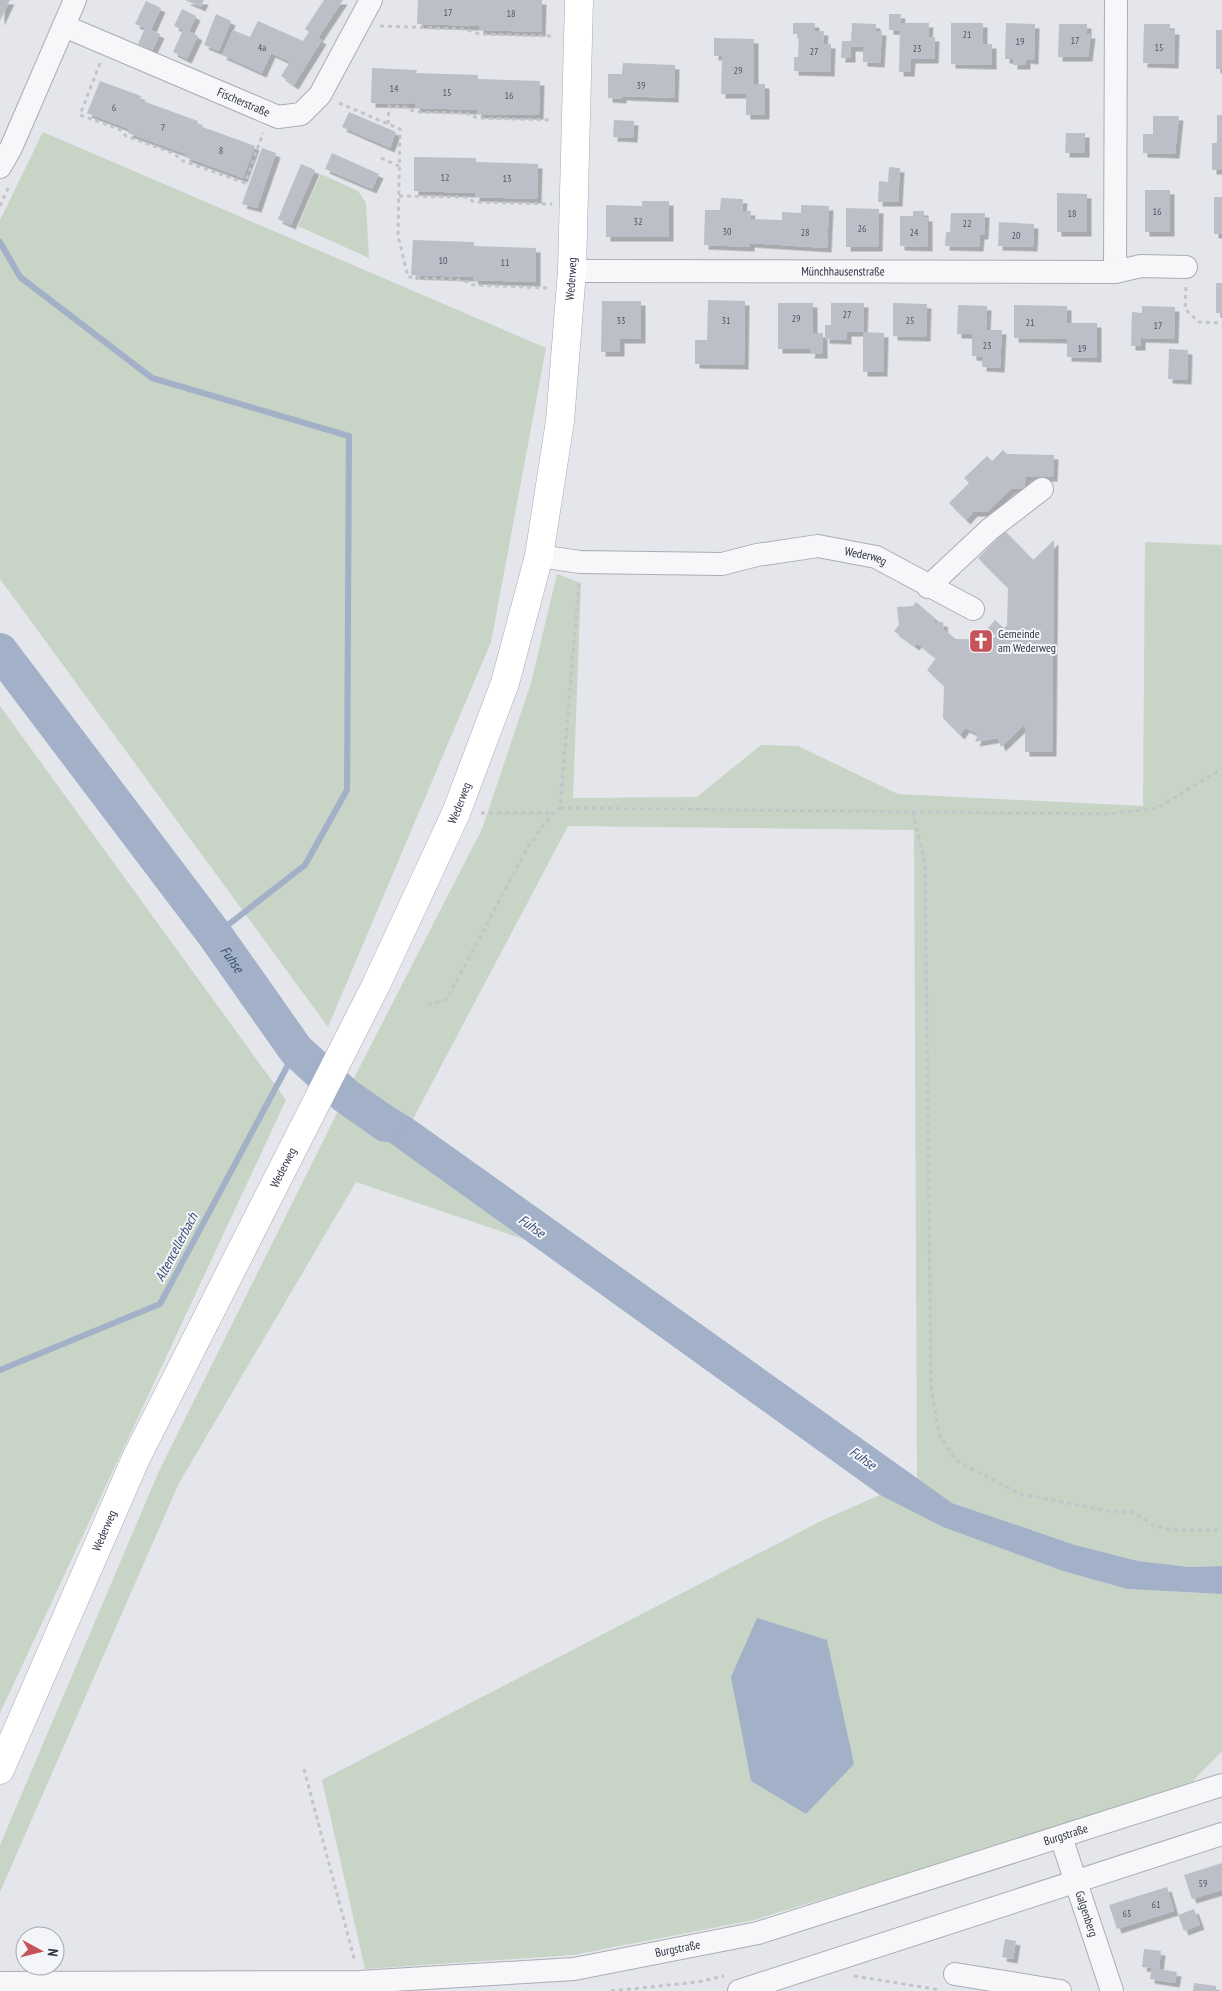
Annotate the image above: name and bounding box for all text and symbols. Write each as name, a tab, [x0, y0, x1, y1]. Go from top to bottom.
house number: 17	[444, 6, 453, 19]
house number: 18	[507, 7, 516, 20]
house number: 21	[963, 28, 972, 41]
house number: 17	[1071, 34, 1080, 47]
house number: 19	[1016, 35, 1025, 48]
house number: 4a	[258, 41, 266, 54]
house number: 15	[1155, 41, 1164, 54]
house number: 23	[913, 42, 922, 55]
house number: 27	[810, 45, 819, 58]
house number: 29	[734, 64, 743, 77]
house number: 39	[637, 79, 646, 92]
house number: 14	[390, 82, 399, 95]
street label: Fischerstraße	[215, 84, 272, 120]
house number: 15	[443, 86, 452, 99]
house number: 16	[505, 89, 514, 102]
house number: 6	[112, 101, 117, 114]
house number: 7	[161, 121, 165, 134]
house number: 8	[219, 144, 223, 157]
house number: 12	[441, 171, 450, 184]
house number: 13	[503, 172, 512, 185]
house number: 16	[1153, 205, 1162, 218]
house number: 18	[1068, 207, 1077, 220]
house number: 32	[634, 215, 643, 228]
house number: 22	[963, 217, 972, 230]
house number: 26	[858, 222, 867, 235]
house number: 30	[723, 225, 732, 238]
house number: 28	[801, 226, 810, 239]
house number: 24	[910, 226, 919, 239]
house number: 20	[1012, 229, 1021, 242]
house number: 10	[439, 254, 448, 267]
house number: 11	[501, 256, 510, 269]
street label: Wederweg	[562, 257, 579, 301]
street label: Münchhausenstraße	[801, 263, 885, 279]
house number: 27	[843, 308, 852, 321]
house number: 29	[792, 312, 801, 325]
house number: 33	[617, 314, 626, 327]
house number: 31	[722, 314, 731, 327]
house number: 25	[906, 314, 915, 327]
house number: 21	[1026, 316, 1035, 329]
house number: 17	[1154, 319, 1163, 332]
house number: 23	[983, 339, 992, 352]
house number: 19	[1078, 342, 1087, 355]
street label: Wederweg	[843, 543, 890, 568]
place label: Gemeinde am Wederweg	[998, 626, 1056, 655]
church icon: Gemeinde am Wederweg	[968, 628, 994, 654]
street label: Wederweg	[444, 780, 474, 826]
water label: Fuhse	[217, 942, 248, 977]
street label: Wederweg	[266, 1145, 299, 1190]
water label: Altencellerbach	[150, 1209, 202, 1284]
water label: Fuhse	[515, 1210, 550, 1242]
water label: Fuhse	[846, 1442, 881, 1474]
street label: Wederweg	[88, 1508, 119, 1553]
street label: Burgstraße	[1042, 1820, 1090, 1848]
house number: 59	[1199, 1877, 1208, 1890]
street label: Galgenberg	[1072, 1889, 1102, 1939]
house number: 61	[1152, 1898, 1161, 1911]
house number: 65	[1123, 1907, 1132, 1920]
north arrow	[15, 1926, 65, 1976]
street label: Burgstraße	[654, 1936, 701, 1960]
text: N	[44, 1948, 62, 1957]

